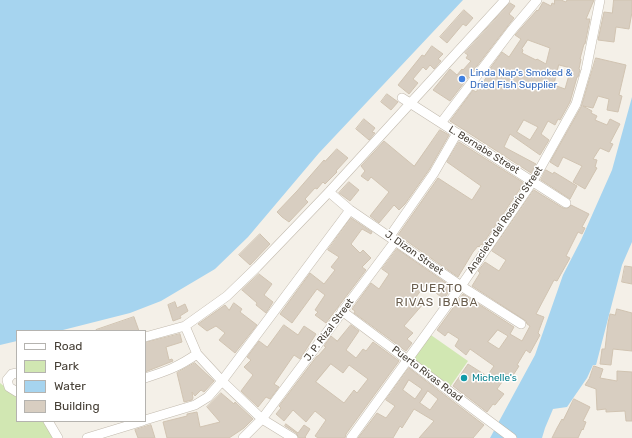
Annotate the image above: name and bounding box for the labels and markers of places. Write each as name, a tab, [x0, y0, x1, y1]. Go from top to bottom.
place label: Linda Nap's Smoked & Dried Fish Supplier	[470, 67, 572, 90]
marker: Linda Nap's Smoked & Dried Fish Supplier	[457, 74, 467, 84]
place label: Michelle's	[472, 372, 517, 384]
marker: Michelle's	[459, 373, 469, 383]

